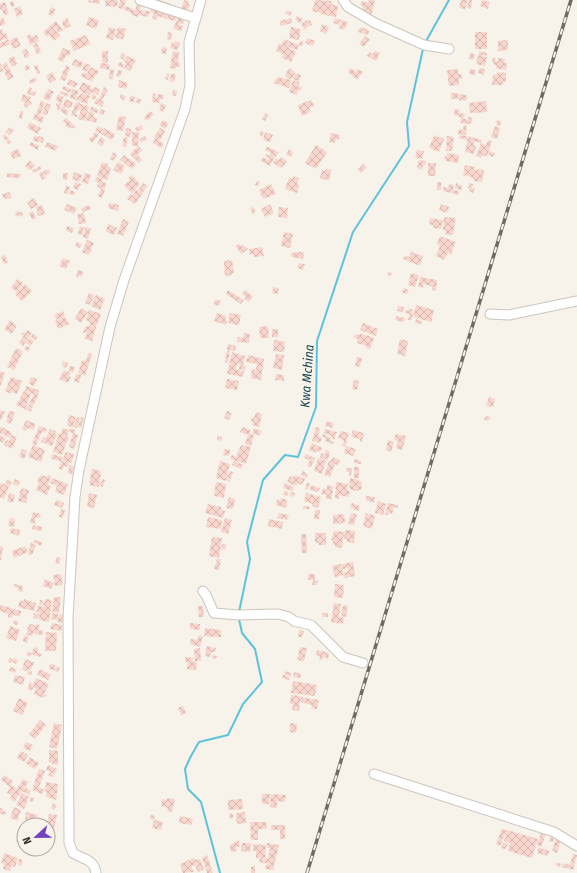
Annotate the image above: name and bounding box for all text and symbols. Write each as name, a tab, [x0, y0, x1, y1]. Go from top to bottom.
water label: Kwa Mchina	[297, 344, 317, 408]
north arrow	[16, 817, 56, 857]
text: N	[20, 835, 34, 846]

